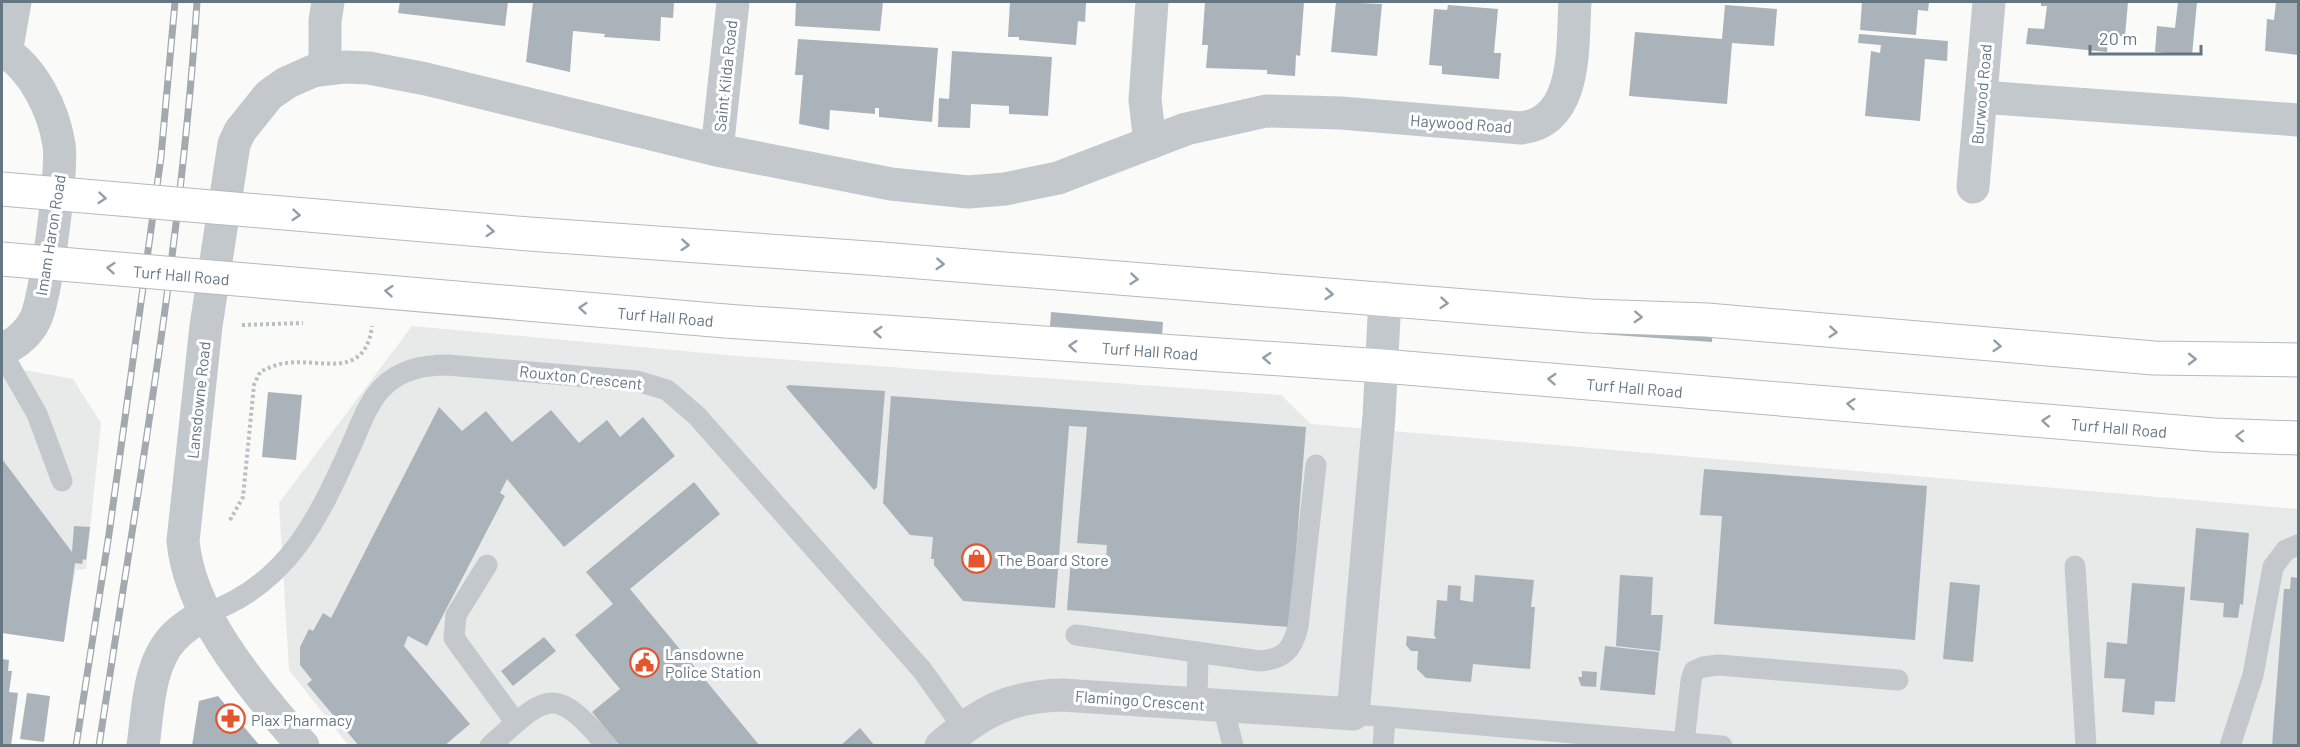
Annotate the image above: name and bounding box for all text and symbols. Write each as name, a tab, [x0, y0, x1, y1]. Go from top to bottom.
scale bar	[2090, 18, 2201, 56]
street label: Saint Kilda Road	[710, 19, 740, 133]
text: 20 m	[2099, 27, 2137, 49]
street label: Burwood Road	[1967, 43, 1995, 145]
street label: Haywood Road	[1409, 110, 1513, 136]
street label: Imam Haron Road	[31, 173, 69, 297]
one-way arrow	[97, 191, 106, 204]
one-way arrow	[291, 208, 300, 221]
one-way arrow	[486, 224, 495, 237]
one-way arrow	[680, 238, 689, 251]
one-way arrow	[936, 257, 945, 270]
street label: Turf Hall Road	[132, 261, 230, 288]
one-way arrow	[107, 262, 116, 275]
one-way arrow	[1130, 272, 1139, 285]
one-way arrow	[385, 285, 394, 298]
one-way arrow	[1324, 288, 1333, 301]
one-way arrow	[1439, 296, 1448, 309]
one-way arrow	[579, 302, 588, 315]
street label: Turf Hall Road	[617, 302, 715, 329]
one-way arrow	[1634, 311, 1643, 324]
one-way arrow	[1828, 325, 1837, 338]
one-way arrow	[874, 326, 883, 339]
street label: Turf Hall Road	[1101, 337, 1199, 363]
one-way arrow	[1993, 339, 2002, 352]
street label: Lansdowne Road	[182, 340, 214, 460]
one-way arrow	[1068, 340, 1077, 353]
one-way arrow	[1263, 352, 1272, 365]
one-way arrow	[2187, 353, 2196, 365]
street label: Rouxton Crescent	[519, 361, 643, 393]
one-way arrow	[1548, 373, 1557, 386]
street label: Turf Hall Road	[1586, 373, 1684, 400]
one-way arrow	[1847, 398, 1856, 411]
street label: Turf Hall Road	[2070, 414, 2168, 441]
one-way arrow	[2041, 415, 2050, 428]
one-way arrow	[2236, 430, 2245, 443]
shop icon: The Board Store	[960, 543, 992, 575]
place label: The Board Store	[997, 550, 1109, 569]
place label: Lansdowne Police Station	[665, 644, 761, 681]
public building icon: Lansdowne Police Station	[628, 646, 660, 678]
street label: Flamingo Crescent	[1074, 686, 1206, 714]
pharmacy icon: Plax Pharmacy	[214, 703, 246, 735]
place label: Plax Pharmacy	[251, 710, 353, 729]

